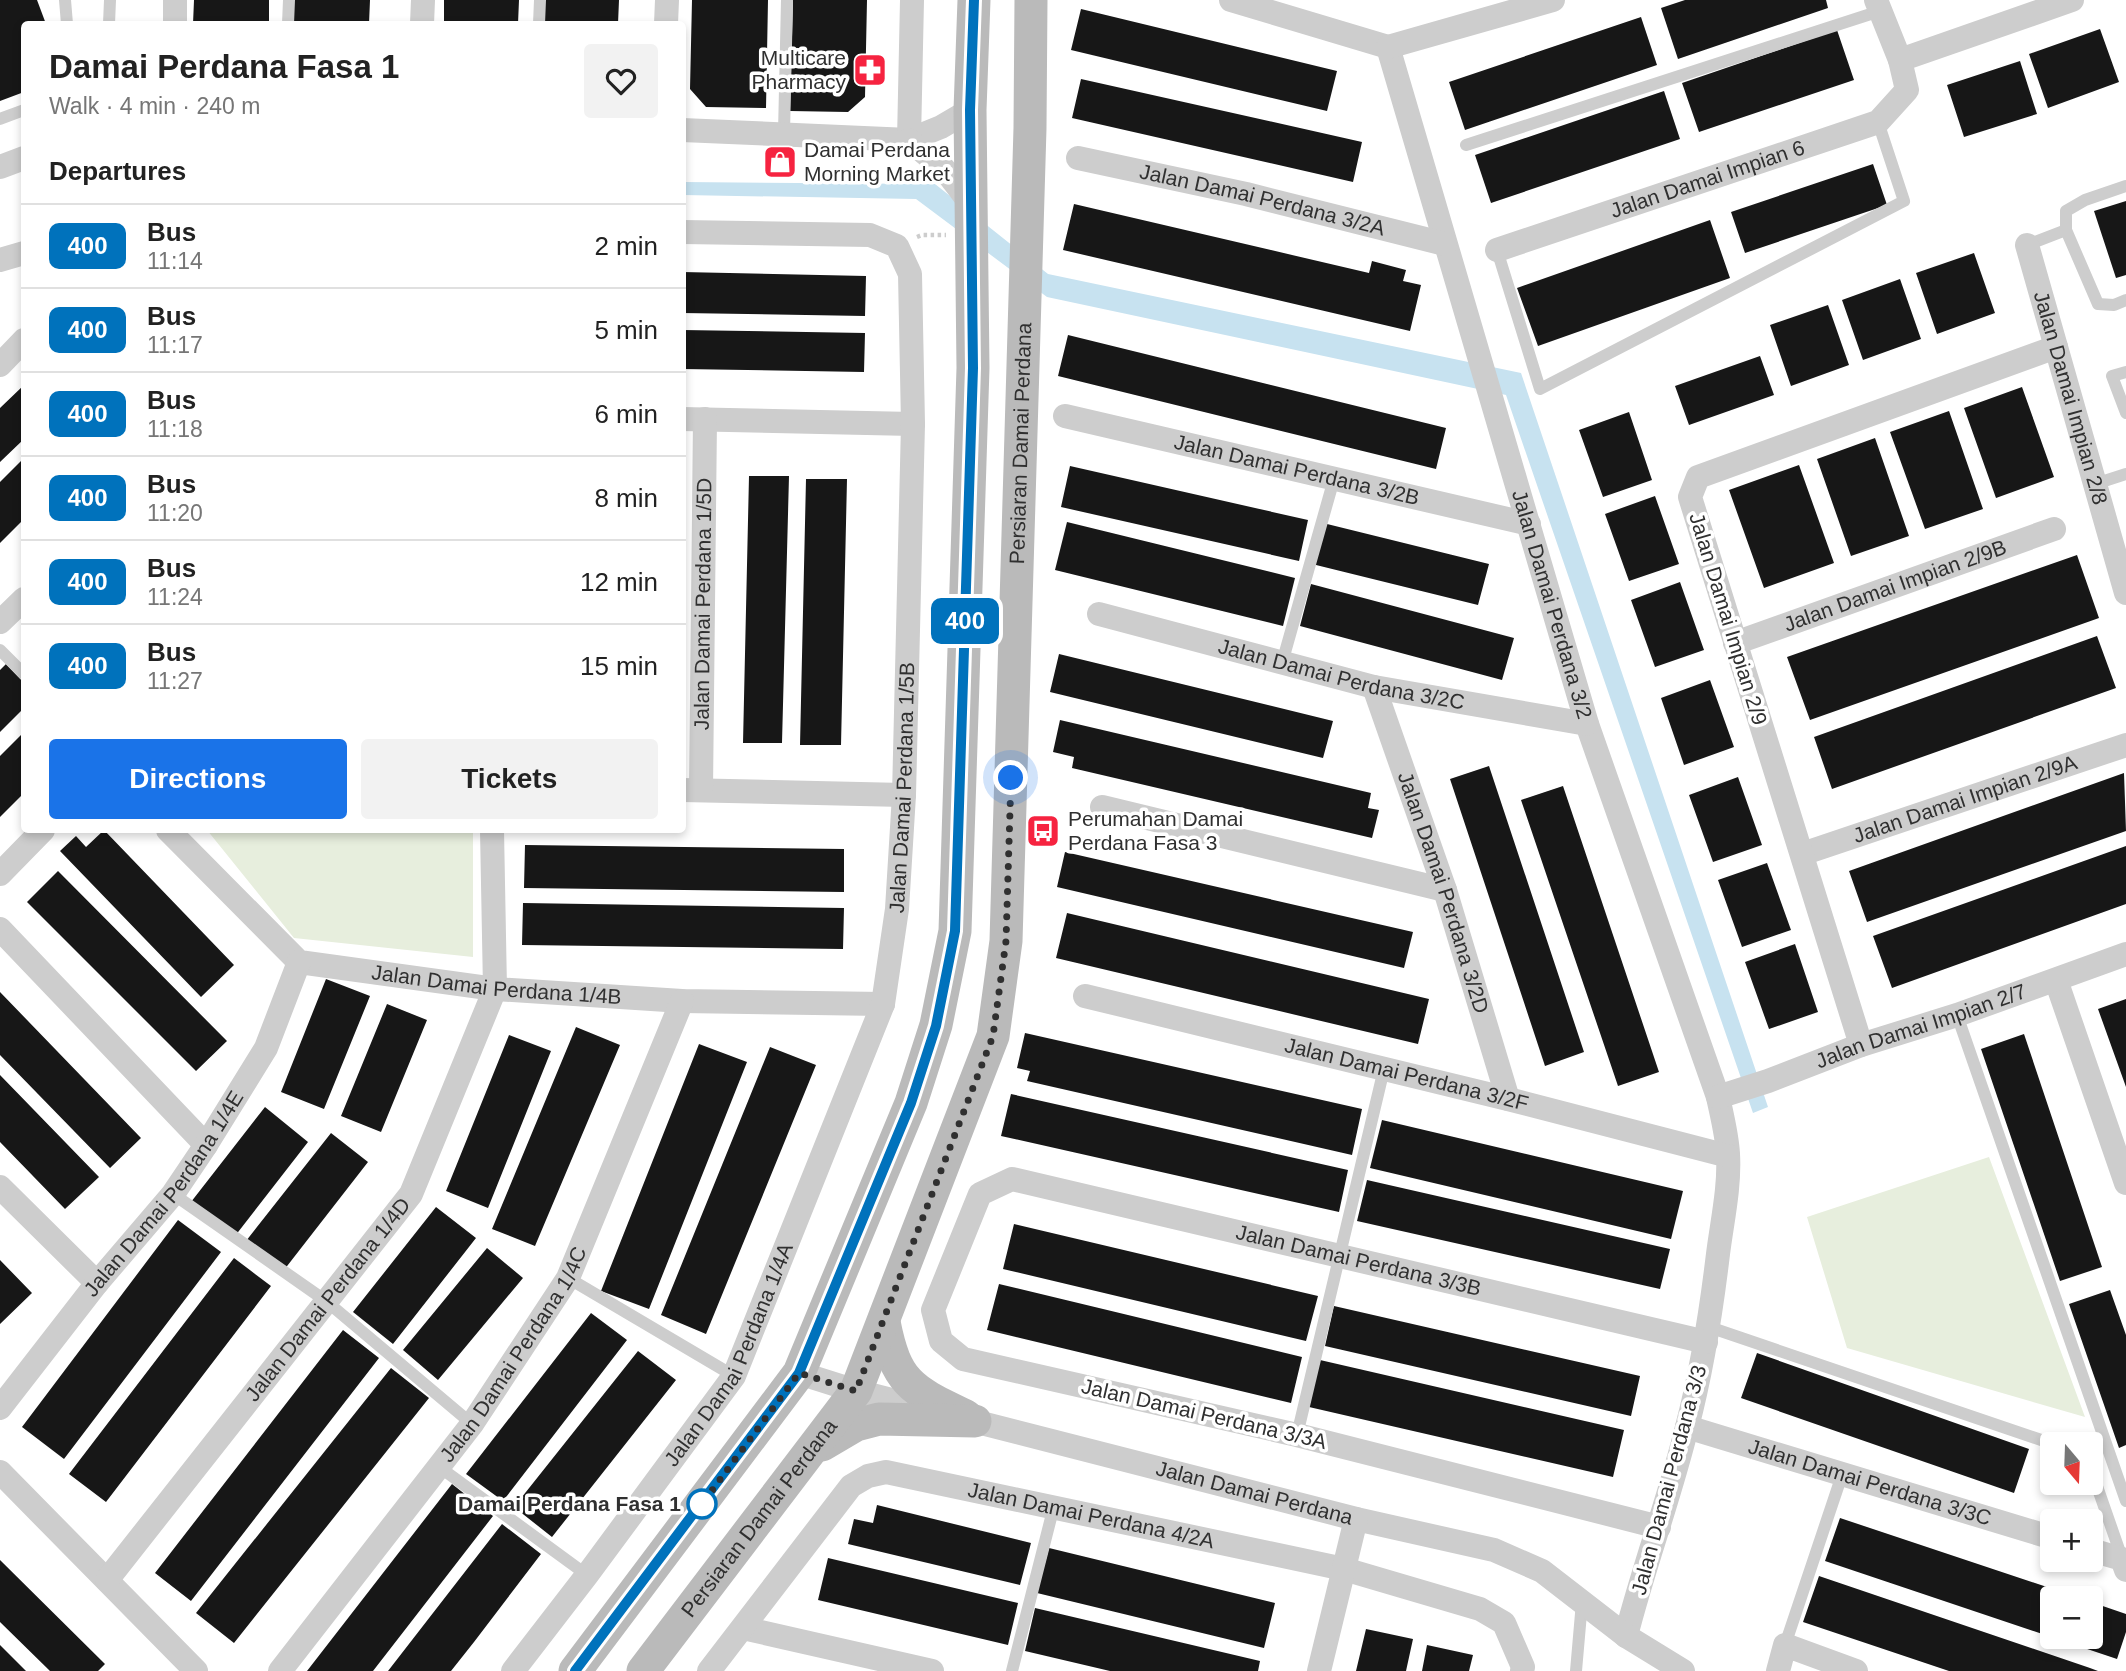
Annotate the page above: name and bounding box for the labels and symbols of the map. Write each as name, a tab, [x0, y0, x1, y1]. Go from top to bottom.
place label: Multicare Pharmacy	[751, 46, 846, 93]
pharmacy icon: Multicare Pharmacy	[851, 51, 889, 89]
street label: Jalan Damai Impian 6	[1607, 136, 1807, 222]
place label: Damai Perdana Morning Market	[804, 138, 950, 185]
shop icon: Damai Perdana Morning Market	[761, 143, 799, 181]
street label: Jalan Damai Perdana 3/2A	[1138, 160, 1387, 239]
street label: Jalan Damai Impian 2/8	[2030, 288, 2112, 507]
street label: Persiaran Damai Perdana	[1005, 322, 1035, 565]
street label: Jalan Damai Perdana 3/2B	[1172, 430, 1422, 509]
street label: Jalan Damai Perdana 1/5D	[690, 478, 715, 730]
street label: Jalan Damai Perdana 3/2	[1508, 487, 1597, 721]
street label: Jalan Damai Impian 2/9	[1685, 510, 1772, 728]
street label: Jalan Damai Impian 2/9B	[1780, 535, 2009, 636]
line badge: 400	[925, 598, 1005, 644]
street label: Jalan Damai Perdana 3/2C	[1216, 634, 1466, 714]
street label: Jalan Damai Perdana 1/5B	[885, 662, 918, 914]
street label: Jalan Damai Impian 2/9A	[1850, 750, 2080, 847]
your location	[993, 760, 1028, 795]
street label: Jalan Damai Perdana 3/2D	[1394, 769, 1493, 1016]
place label: Perumahan Damai Perdana Fasa 3	[1068, 807, 1243, 854]
bus stop icon: Perumahan Damai Perdana Fasa 3	[1024, 812, 1062, 850]
street label: Jalan Damai Perdana 1/4B	[370, 960, 622, 1008]
street label: Jalan Damai Impian 2/7	[1812, 979, 2029, 1072]
street label: Jalan Damai Perdana 3/2F	[1283, 1033, 1531, 1115]
street label: Jalan Damai Perdana 1/4E	[79, 1087, 248, 1301]
street label: Jalan Damai Perdana 1/4D	[240, 1193, 415, 1405]
street label: Jalan Damai Perdana 3/3B	[1234, 1220, 1484, 1300]
street label: Jalan Damai Perdana 1/4A	[659, 1240, 797, 1470]
street label: Jalan Damai Perdana 1/4C	[435, 1243, 591, 1466]
street label: Jalan Damai Perdana 3/3	[1627, 1362, 1710, 1597]
street label: Jalan Damai Perdana 3/3A	[1079, 1374, 1329, 1453]
street label: Persiaran Damai Perdana	[676, 1414, 841, 1621]
north arrow	[2040, 1432, 2104, 1494]
street label: Jalan Damai Perdana 3/3C	[1746, 1434, 1994, 1530]
street label: Jalan Damai Perdana	[1154, 1456, 1356, 1529]
street label: Jalan Damai Perdana 4/2A	[966, 1478, 1216, 1552]
marker: Damai Perdana Fasa 1	[687, 1489, 717, 1519]
place label: Damai Perdana Fasa 1	[458, 1492, 681, 1515]

